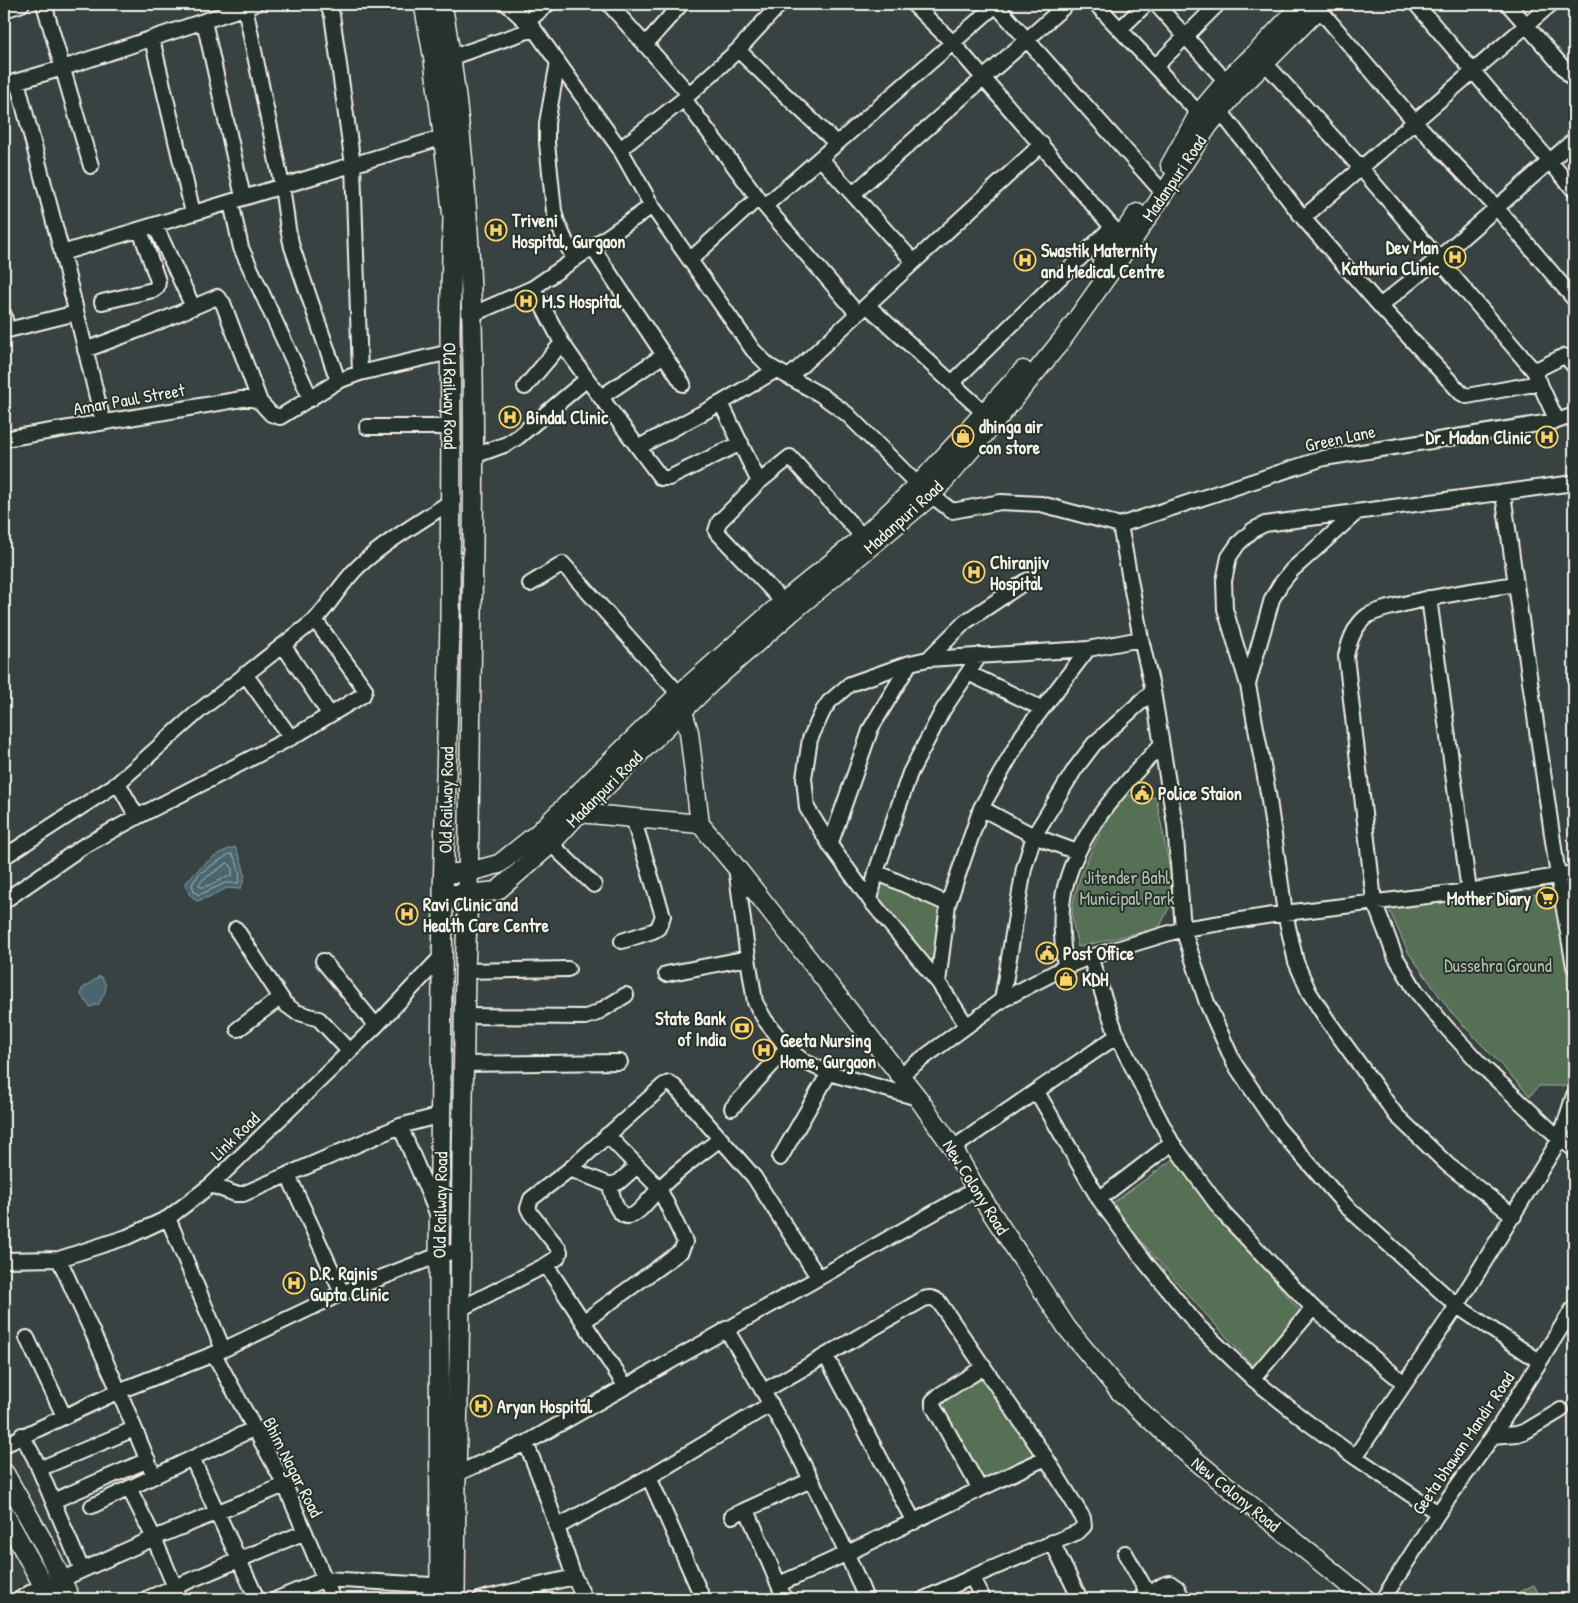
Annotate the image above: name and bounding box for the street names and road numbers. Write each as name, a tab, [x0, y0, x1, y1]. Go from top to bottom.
street label: Madanpuri Road	[1136, 130, 1212, 226]
street label: Old Railway Road	[438, 342, 464, 449]
street label: Amar Paul Street	[71, 377, 188, 421]
street label: Green Lane	[1303, 418, 1377, 458]
street label: Madanpuri Road	[858, 474, 948, 560]
street label: Madanpuri Road	[560, 745, 648, 833]
street label: Old Railway Road	[433, 746, 459, 854]
street label: Link Road	[205, 1106, 265, 1166]
street label: New Colony Road	[937, 1135, 1015, 1239]
street label: Old Railway Road	[427, 1151, 453, 1259]
street label: Geeta bhawan Mandir Road	[1406, 1367, 1520, 1519]
street label: Bhim Nagar Road	[257, 1413, 329, 1521]
street label: New Colony Road	[1186, 1450, 1286, 1538]

